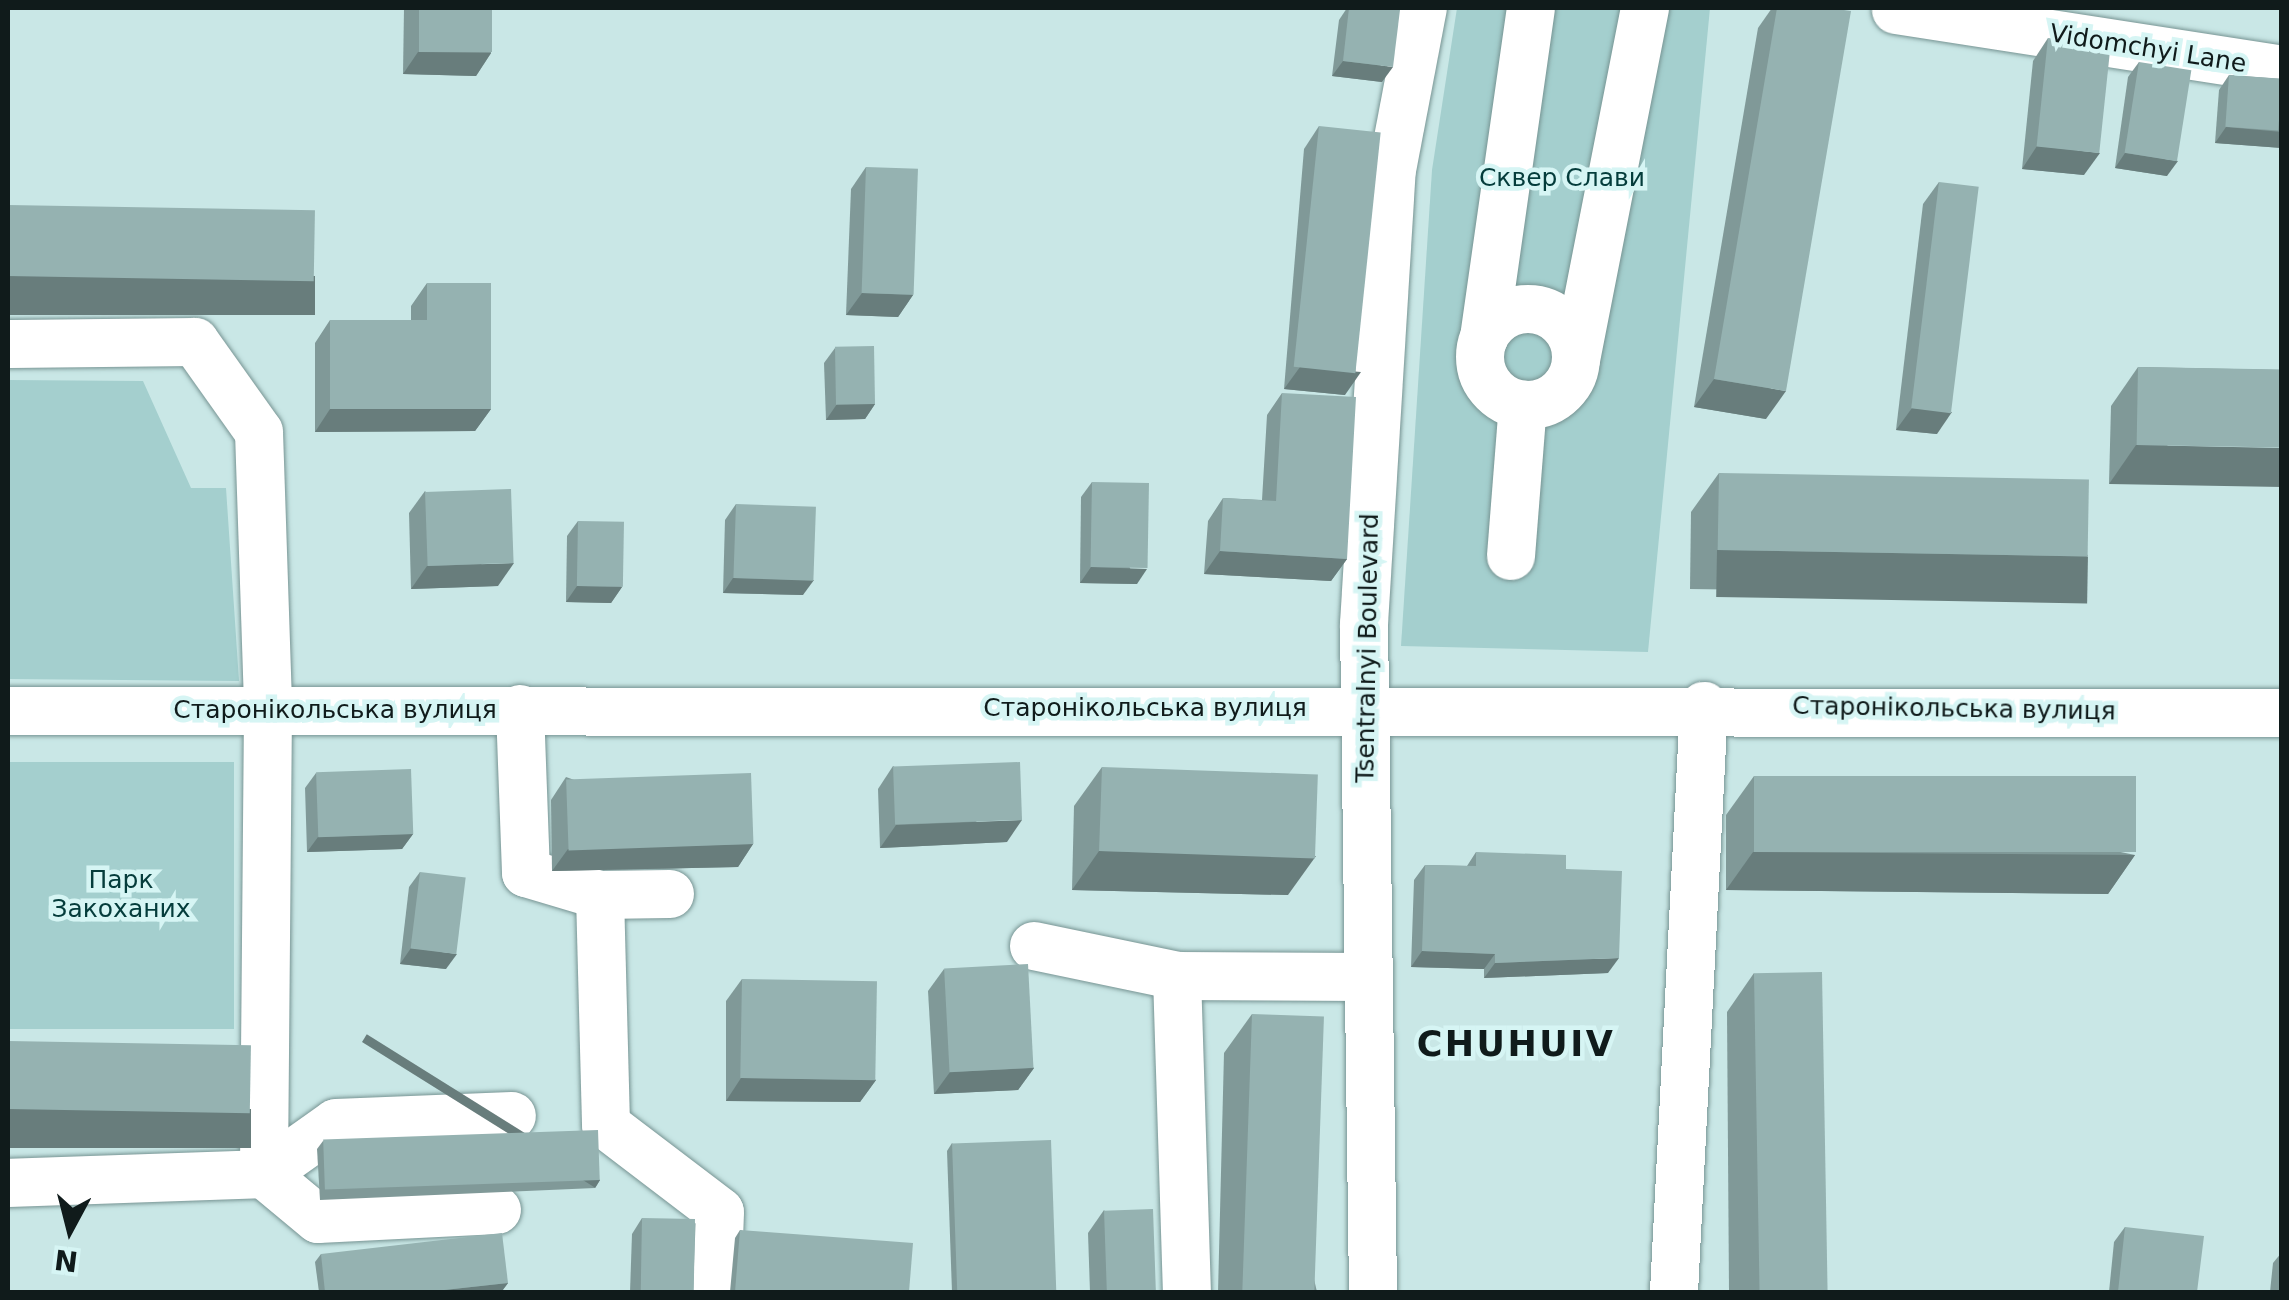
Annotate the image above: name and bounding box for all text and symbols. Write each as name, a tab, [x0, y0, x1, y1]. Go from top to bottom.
street label: Vidomchyi Lane	[2047, 19, 2249, 79]
park label: Сквер Слави	[1479, 163, 1645, 193]
street label: Tsentralnyi Boulevard	[1351, 513, 1385, 783]
street label: Старонікольська вулиця	[1792, 691, 2116, 727]
street label: Старонікольська вулиця	[983, 693, 1307, 723]
street label: Старонікольська вулиця	[173, 695, 497, 725]
park label: Парк Закоханих	[51, 866, 191, 925]
district label: CHUHUIV	[1417, 1023, 1615, 1065]
north arrow	[20, 1180, 120, 1280]
text: N	[53, 1242, 80, 1278]

